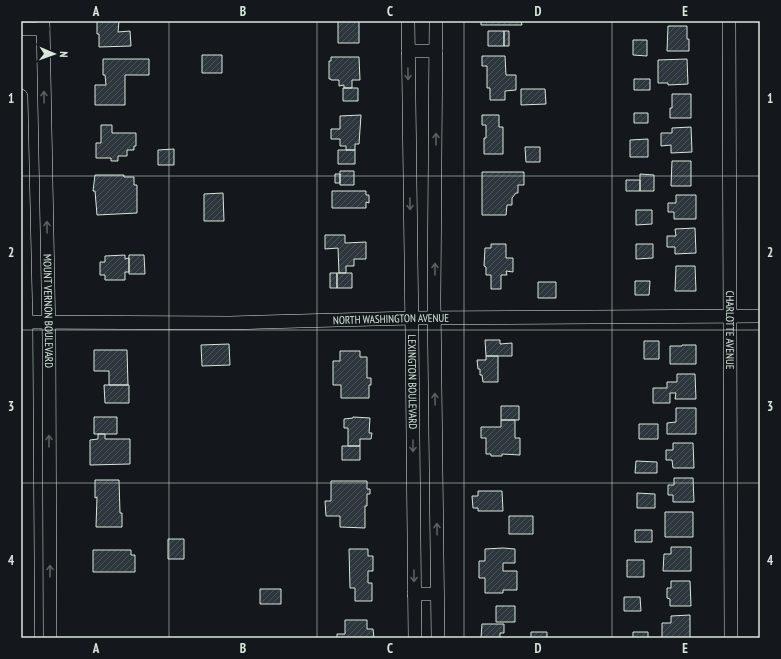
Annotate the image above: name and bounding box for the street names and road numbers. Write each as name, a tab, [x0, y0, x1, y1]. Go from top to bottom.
street label: MOUNT VERNON BOULEVARD	[40, 254, 56, 368]
street label: CHARLOTTE AVENUE	[723, 291, 737, 370]
street label: NORTH WASHINGTON AVENUE	[333, 311, 449, 327]
street label: LEXINGTON BOULEVARD	[405, 335, 420, 430]

